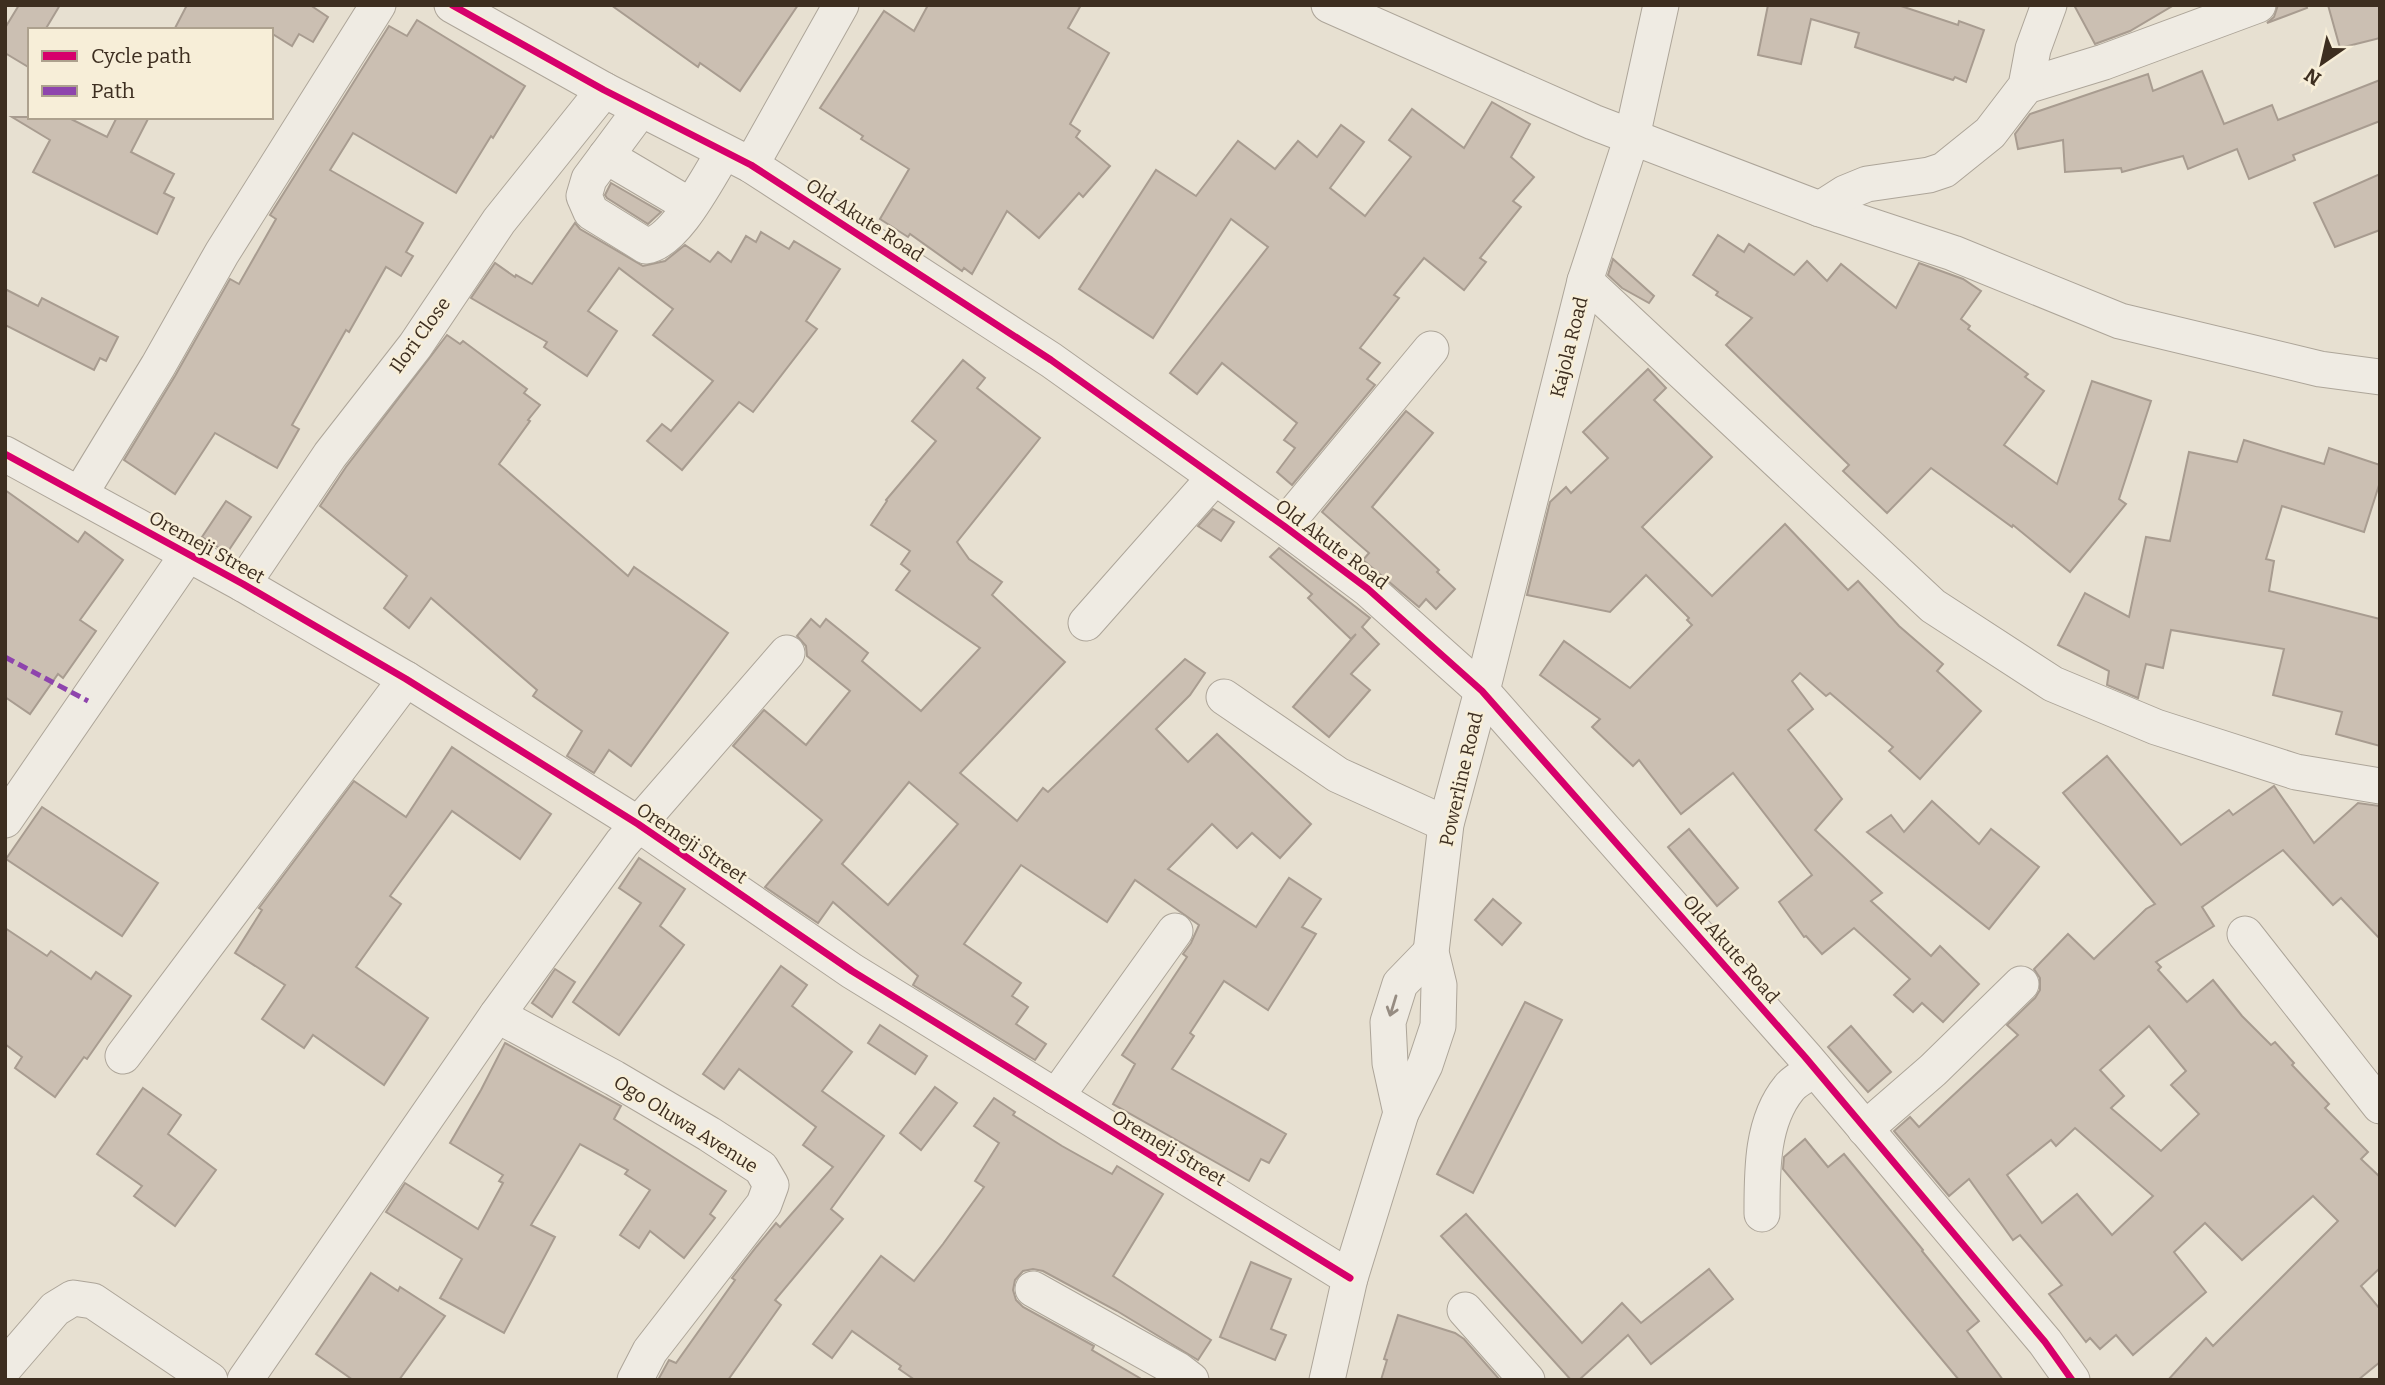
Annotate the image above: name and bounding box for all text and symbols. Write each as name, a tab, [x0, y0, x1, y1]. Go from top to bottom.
legend	[28, 28, 273, 119]
north arrow	[2287, 28, 2357, 98]
text: Cycle path	[91, 43, 191, 69]
text: N	[2300, 63, 2325, 90]
text: Path	[91, 78, 135, 104]
street label: Old Akute Road	[802, 173, 928, 267]
street label: Ilori Close	[385, 293, 455, 377]
street label: Kajola Road	[1545, 294, 1593, 400]
street label: Old Akute Road	[1271, 494, 1393, 594]
street label: Oremeji Street	[145, 506, 269, 588]
street label: Powerline Road	[1434, 710, 1488, 848]
street label: Oremeji Street	[632, 797, 752, 889]
street label: Old Akute Road	[1678, 890, 1784, 1008]
one-way arrow	[1385, 995, 1398, 1017]
street label: Ogo Oluwa Avenue	[610, 1070, 762, 1178]
street label: Oremeji Street	[1108, 1105, 1230, 1191]

